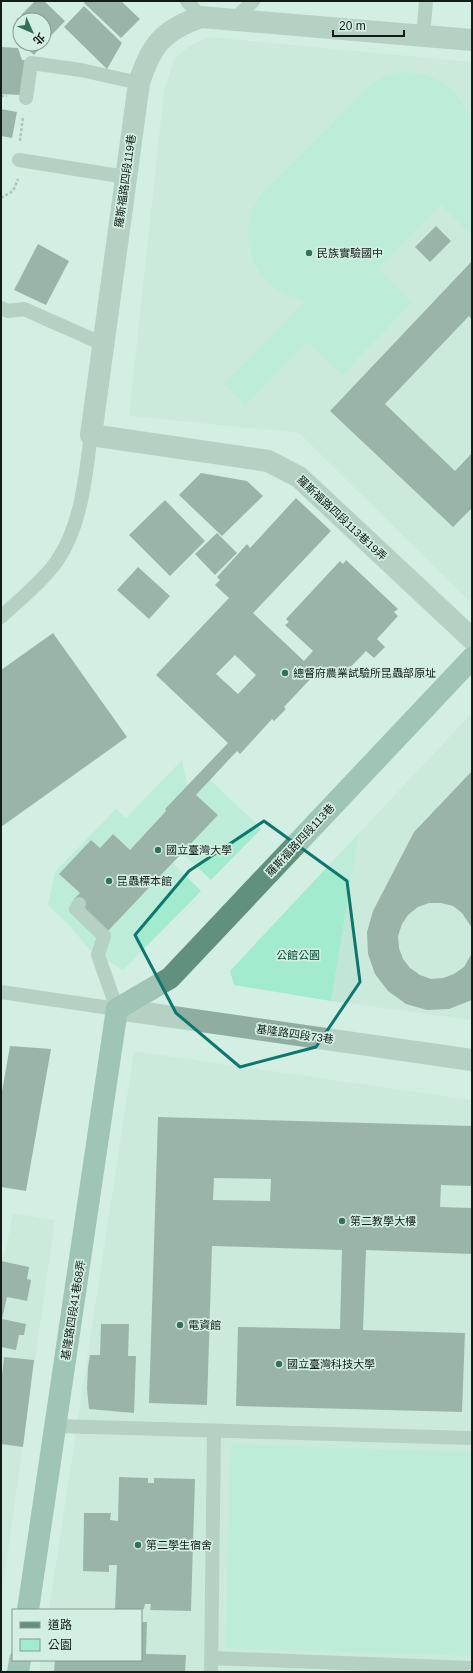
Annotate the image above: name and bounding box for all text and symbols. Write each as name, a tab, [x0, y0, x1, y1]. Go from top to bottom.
north arrow	[12, 12, 52, 52]
scale bar	[333, 12, 404, 38]
text: 20 m	[339, 19, 366, 33]
text: 北	[31, 31, 47, 47]
street label: 羅斯福路四段119巷	[112, 133, 138, 229]
place label: 民族實驗國中	[317, 247, 383, 259]
marker: 民族實驗國中	[304, 248, 314, 258]
street label: 羅斯福路四段113巷19弄	[295, 473, 389, 563]
place label: 總督府農業試驗所昆蟲部原址	[293, 667, 436, 679]
marker: 總督府農業試驗所昆蟲部原址	[280, 668, 290, 678]
street label: 羅斯福路四段113巷	[263, 801, 337, 879]
place label: 國立臺灣大學	[166, 844, 232, 856]
marker: 國立臺灣大學	[153, 845, 163, 855]
place label: 昆蟲標本館	[117, 875, 172, 887]
marker: 昆蟲標本館	[104, 876, 114, 886]
park label: 公館公園	[276, 949, 320, 961]
street label: 基隆路四段73巷	[255, 1023, 335, 1045]
place label: 第二教學大樓	[350, 1215, 416, 1227]
marker: 第二教學大樓	[337, 1216, 347, 1226]
street label: 基隆路四段41巷68弄	[59, 1259, 87, 1361]
place label: 電資館	[188, 1319, 221, 1331]
marker: 電資館	[175, 1320, 185, 1330]
place label: 國立臺灣科技大學	[287, 1358, 375, 1370]
marker: 國立臺灣科技大學	[274, 1359, 284, 1369]
place label: 第二學生宿舍	[146, 1539, 212, 1551]
marker: 第二學生宿舍	[133, 1540, 143, 1550]
legend	[12, 1609, 142, 1661]
text: 道路	[48, 1618, 72, 1632]
text: 公園	[48, 1638, 72, 1652]

